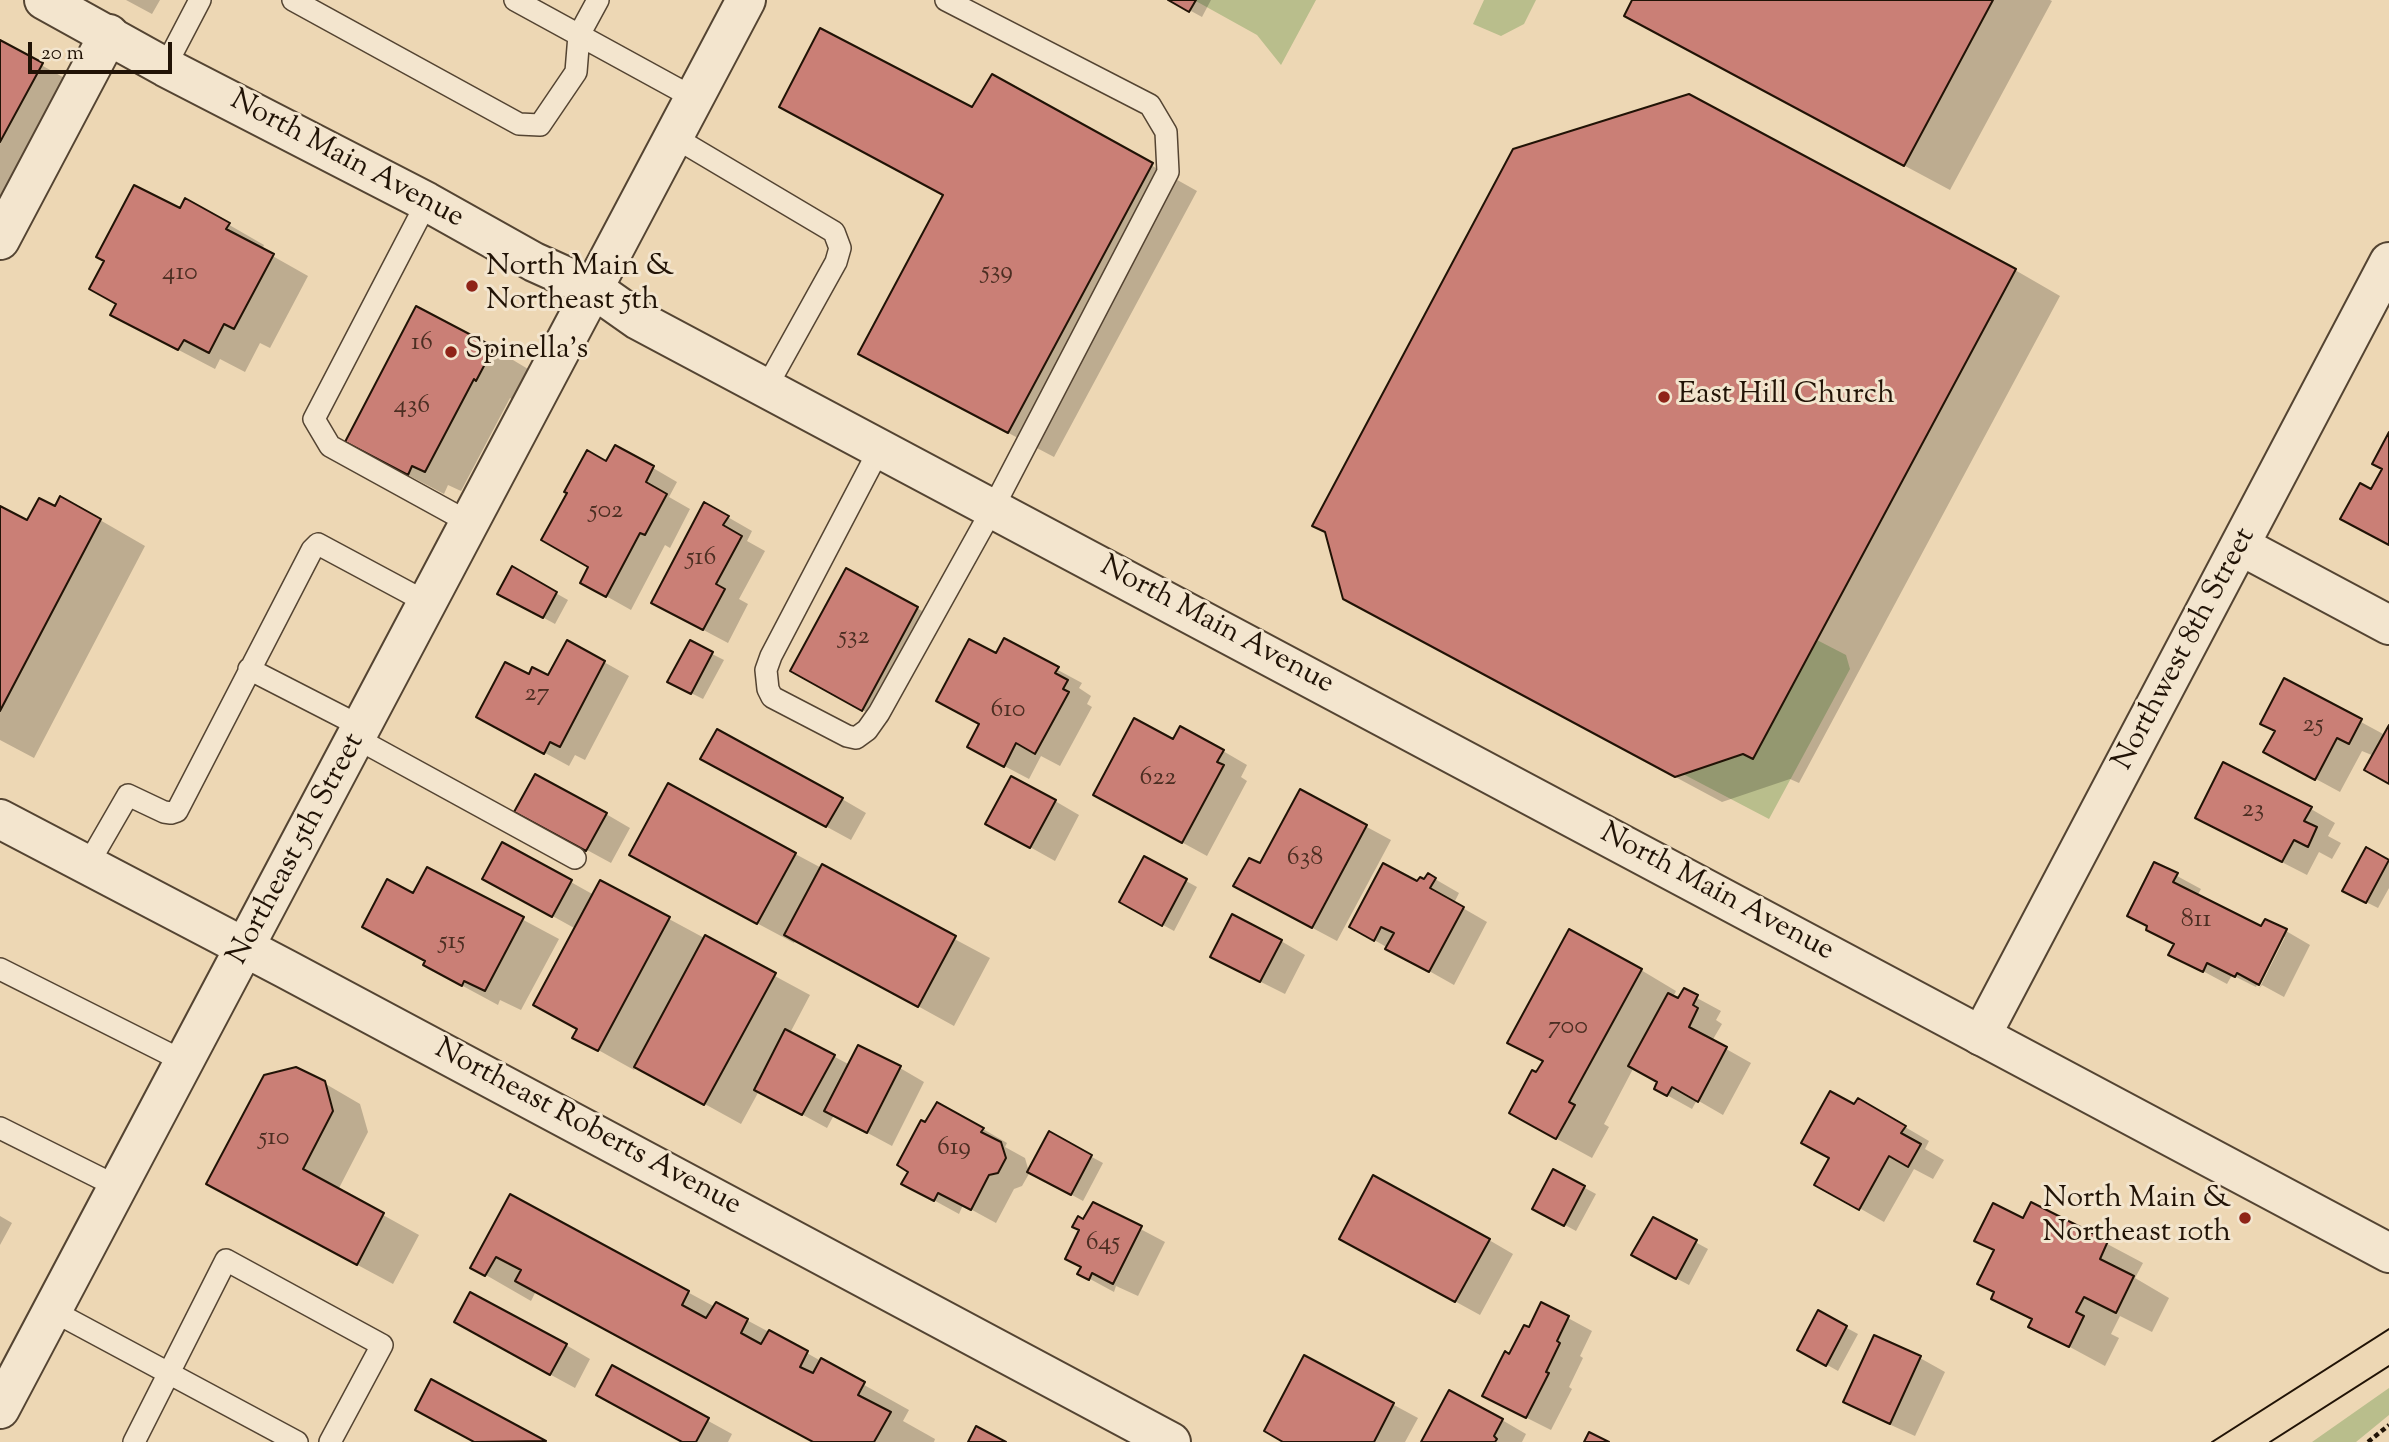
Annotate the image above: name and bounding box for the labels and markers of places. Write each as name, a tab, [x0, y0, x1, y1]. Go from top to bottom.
place label: North Main & Northeast 5th	[486, 251, 674, 322]
marker: North Main & Northeast 5th	[464, 278, 480, 294]
place label: Spinella's	[465, 334, 588, 370]
marker: Spinella's	[443, 344, 459, 360]
place label: East Hill Church	[1678, 379, 1895, 415]
marker: East Hill Church	[1656, 389, 1672, 405]
place label: North Main & Northeast 10th	[2043, 1183, 2231, 1254]
marker: North Main & Northeast 10th	[2237, 1210, 2253, 1226]

